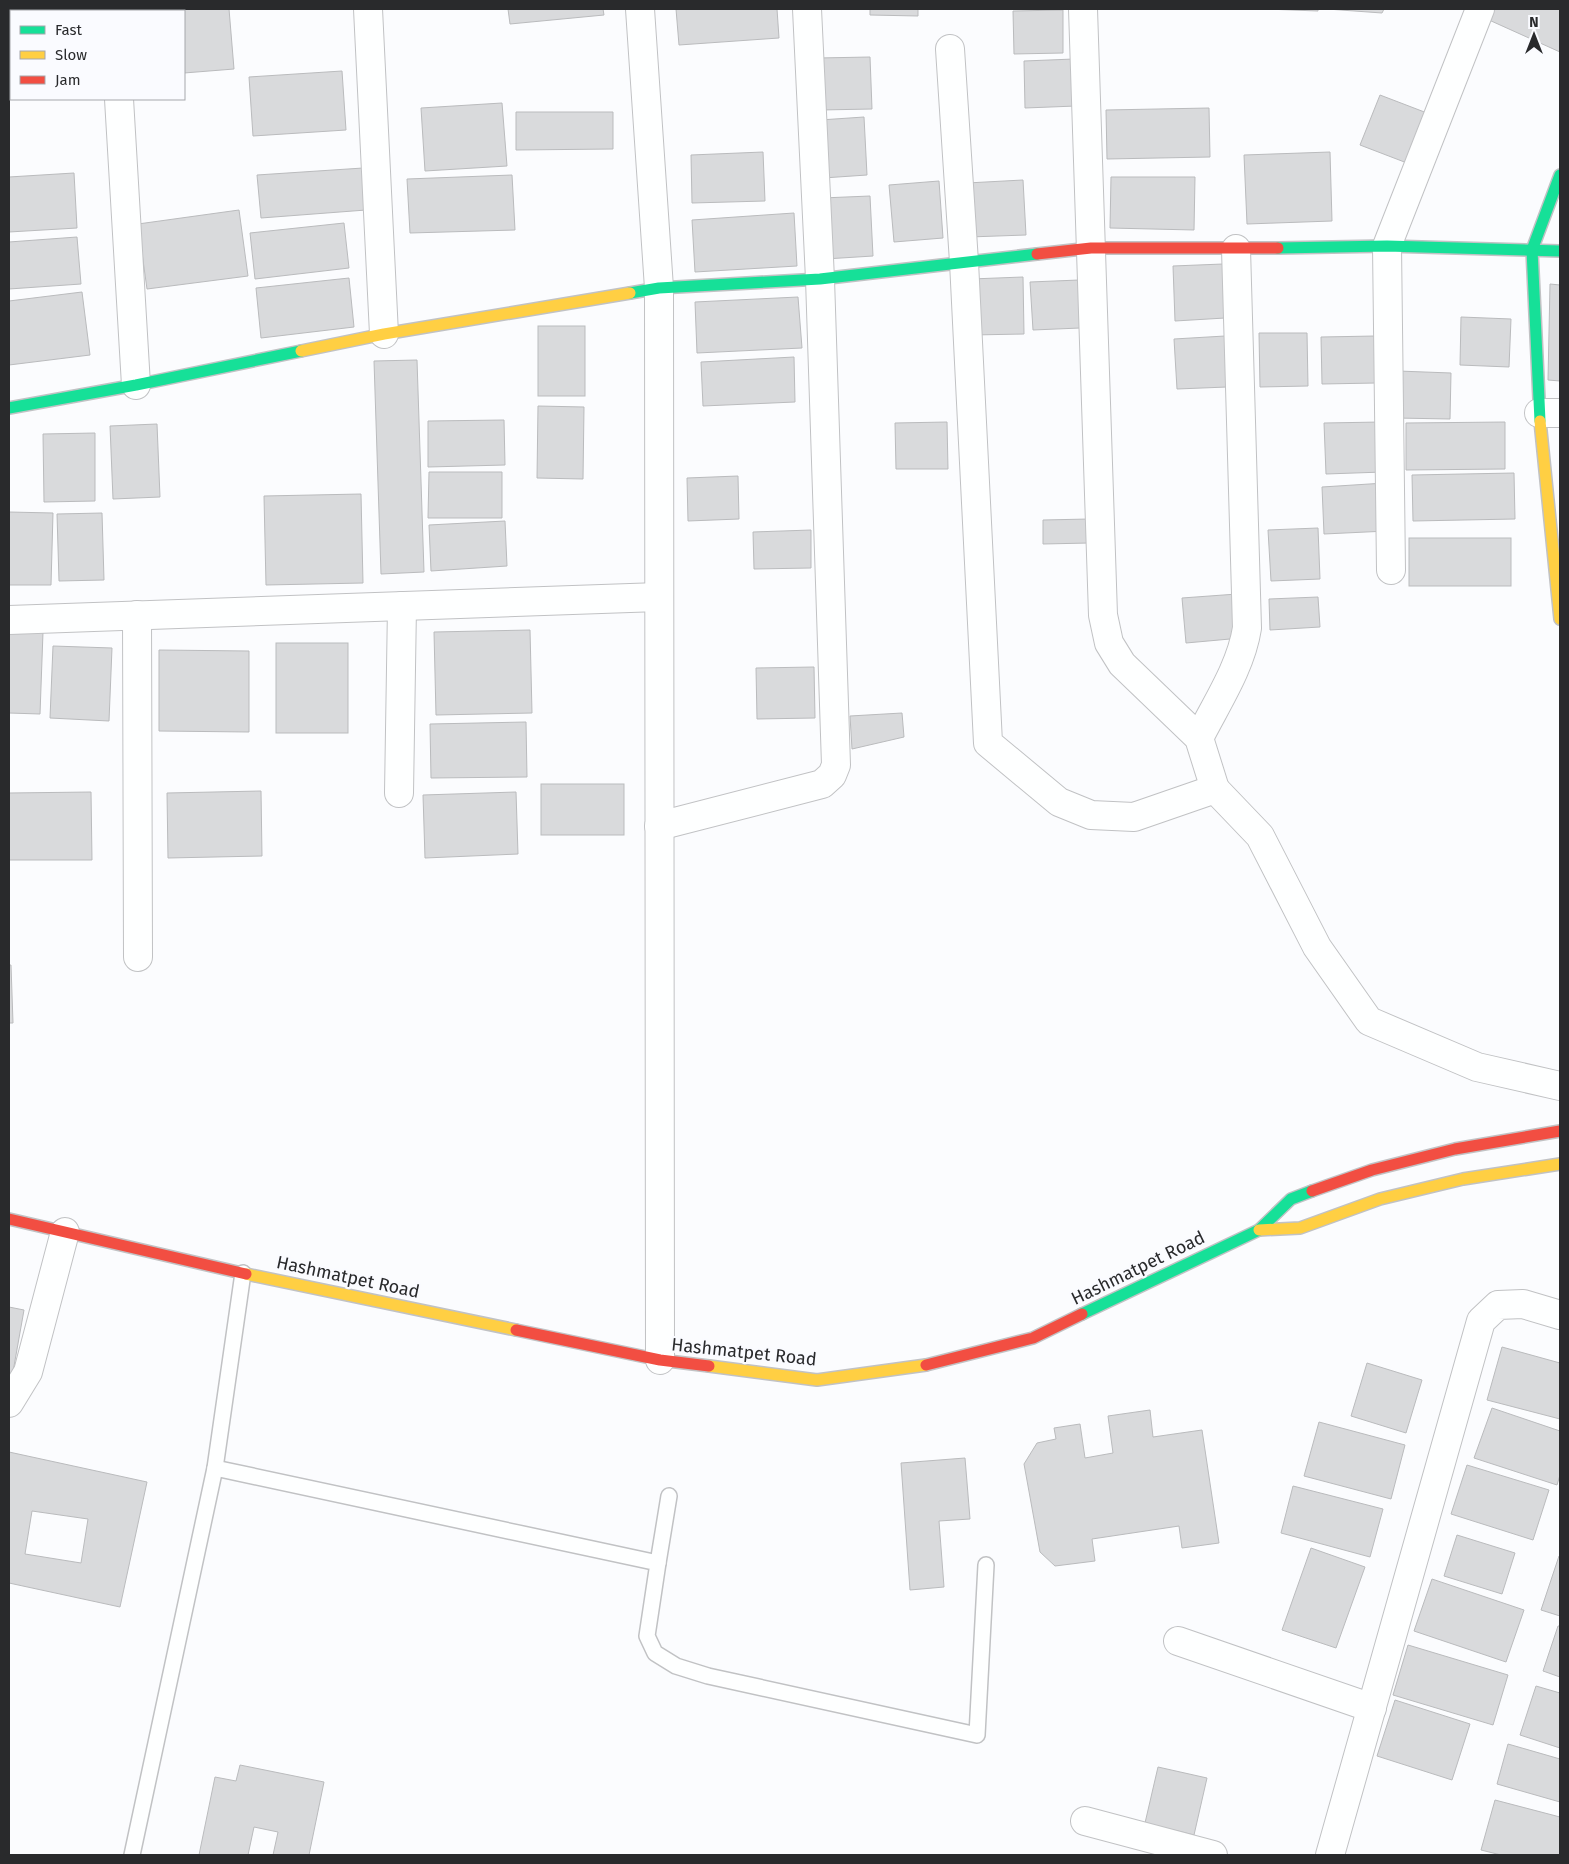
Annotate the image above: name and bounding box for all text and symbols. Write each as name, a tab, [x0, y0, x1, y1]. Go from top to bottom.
legend	[10, 10, 185, 100]
north arrow	[1509, 10, 1559, 60]
text: N	[1529, 14, 1539, 31]
text: Fast	[55, 21, 82, 39]
text: Slow	[55, 46, 87, 64]
text: Jam	[55, 71, 81, 89]
street label: Hashmatpet Road	[1068, 1226, 1208, 1310]
street label: Hashmatpet Road	[274, 1251, 422, 1303]
street label: Hashmatpet Road	[670, 1333, 818, 1371]

